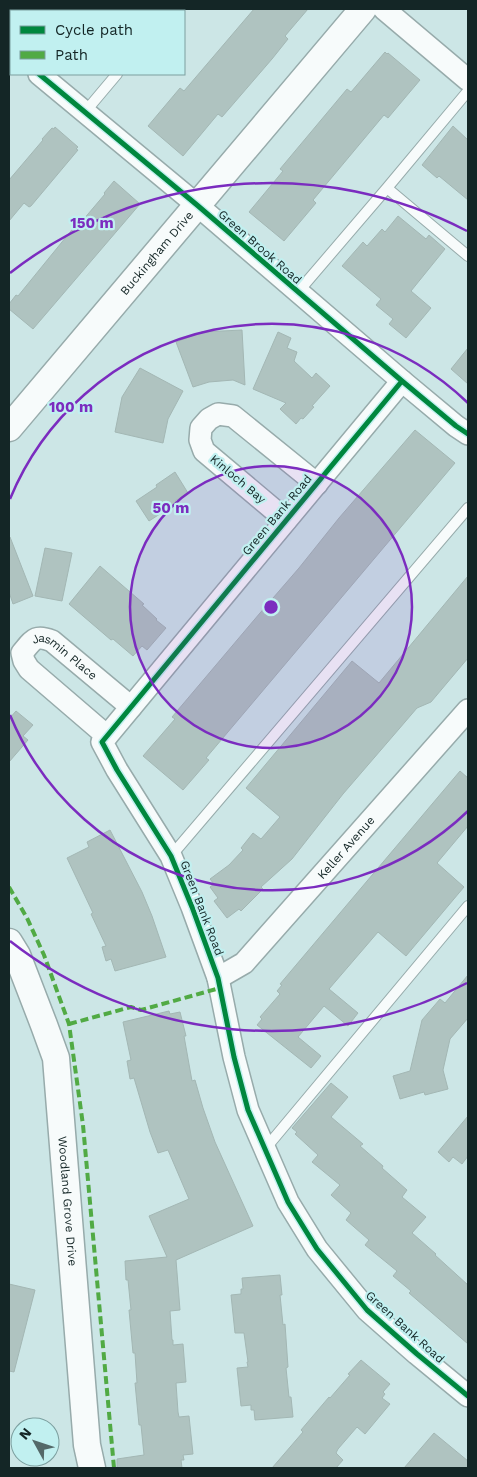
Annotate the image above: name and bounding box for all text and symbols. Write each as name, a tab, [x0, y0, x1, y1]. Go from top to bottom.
legend	[10, 10, 185, 75]
text: Cycle path	[55, 21, 133, 39]
text: Path	[55, 46, 88, 64]
street label: Green Brook Road	[216, 207, 304, 287]
street label: Buckingham Drive	[117, 208, 196, 298]
text: 150 m	[70, 214, 114, 232]
text: 100 m	[49, 398, 93, 416]
street label: Kinloch Bay	[207, 452, 269, 507]
street label: Green Bank Road	[239, 472, 315, 558]
text: 50 m	[153, 499, 189, 517]
centre of rings	[262, 598, 280, 616]
street label: Jasmin Place	[29, 631, 100, 683]
street label: Keller Avenue	[315, 813, 378, 882]
street label: Green Bank Road	[177, 858, 227, 958]
street label: Woodland Grove Drive	[55, 1136, 80, 1267]
street label: Green Bank Road	[363, 1288, 447, 1366]
north arrow	[10, 1417, 60, 1467]
text: N	[16, 1425, 35, 1443]

